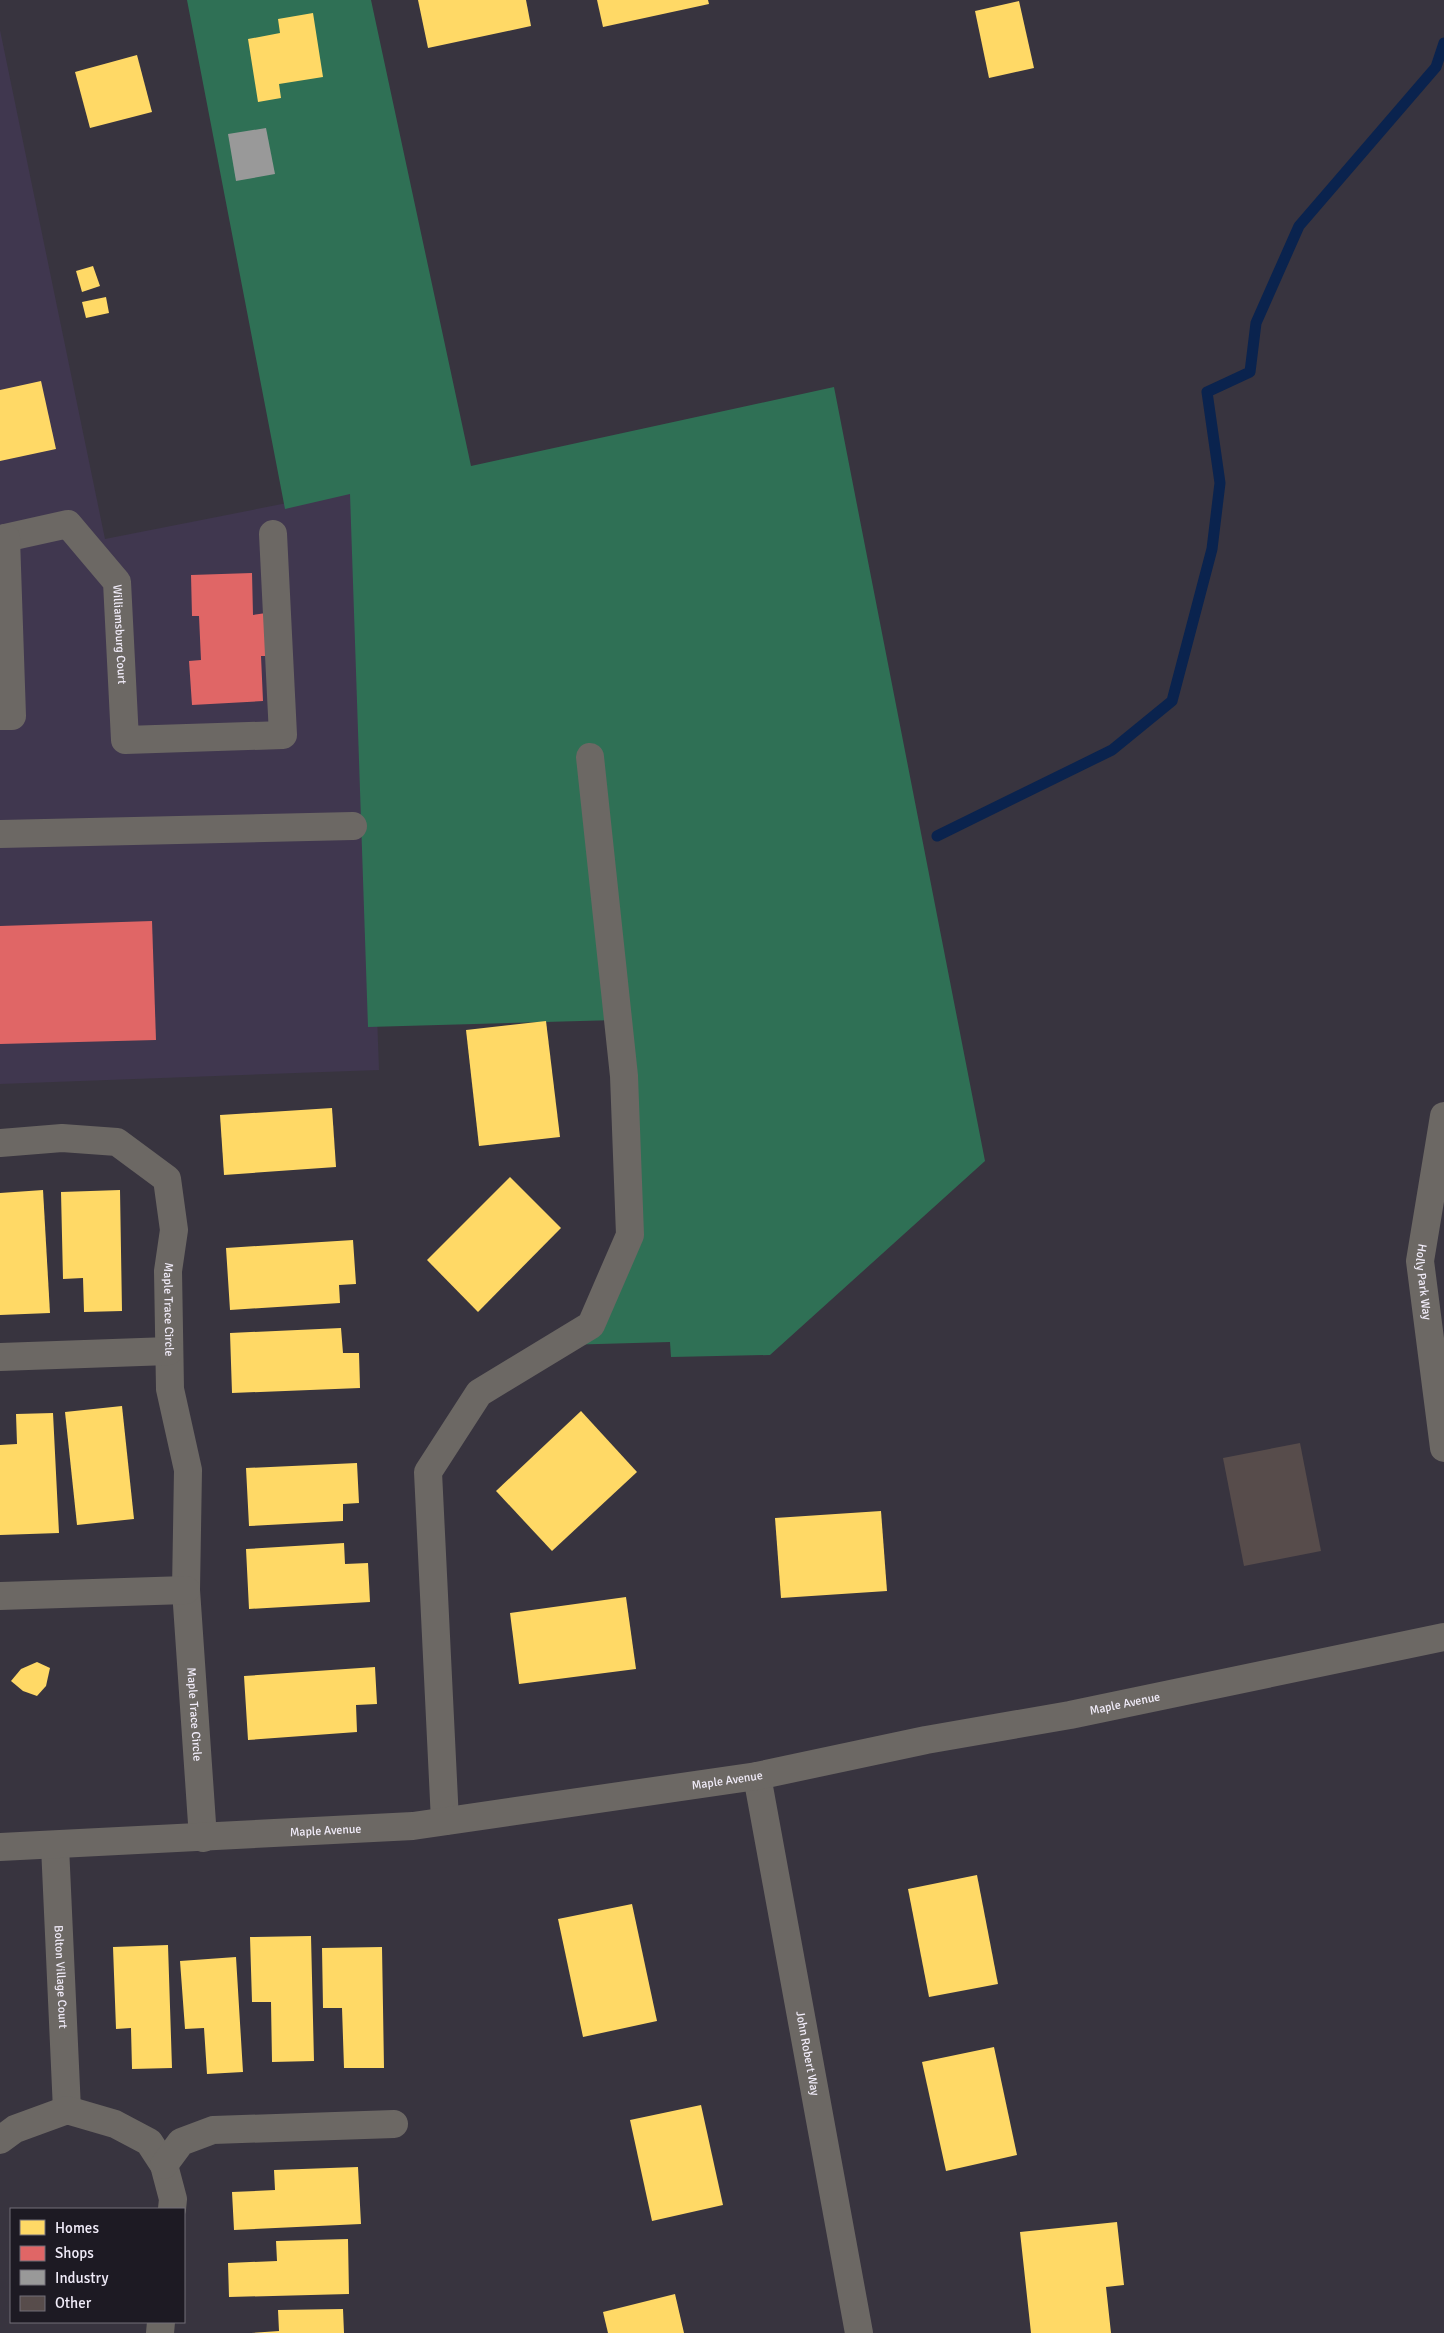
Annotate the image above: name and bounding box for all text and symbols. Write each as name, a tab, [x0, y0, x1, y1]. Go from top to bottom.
street label: Williamsburg Court	[110, 584, 130, 685]
street label: Holly Park Way	[1412, 1243, 1435, 1321]
street label: Maple Trace Circle	[160, 1262, 177, 1357]
street label: Maple Trace Circle	[184, 1667, 205, 1762]
street label: Maple Avenue	[1088, 1689, 1161, 1718]
street label: Maple Avenue	[691, 1767, 764, 1793]
street label: Maple Avenue	[289, 1821, 362, 1840]
street label: Bolton Village Court	[51, 1925, 71, 2029]
street label: John Robert Way	[793, 2010, 823, 2097]
legend	[10, 2208, 185, 2323]
text: Homes	[55, 2219, 99, 2237]
text: Shops	[55, 2244, 94, 2262]
text: Industry	[55, 2269, 108, 2287]
text: Other	[55, 2294, 92, 2312]

